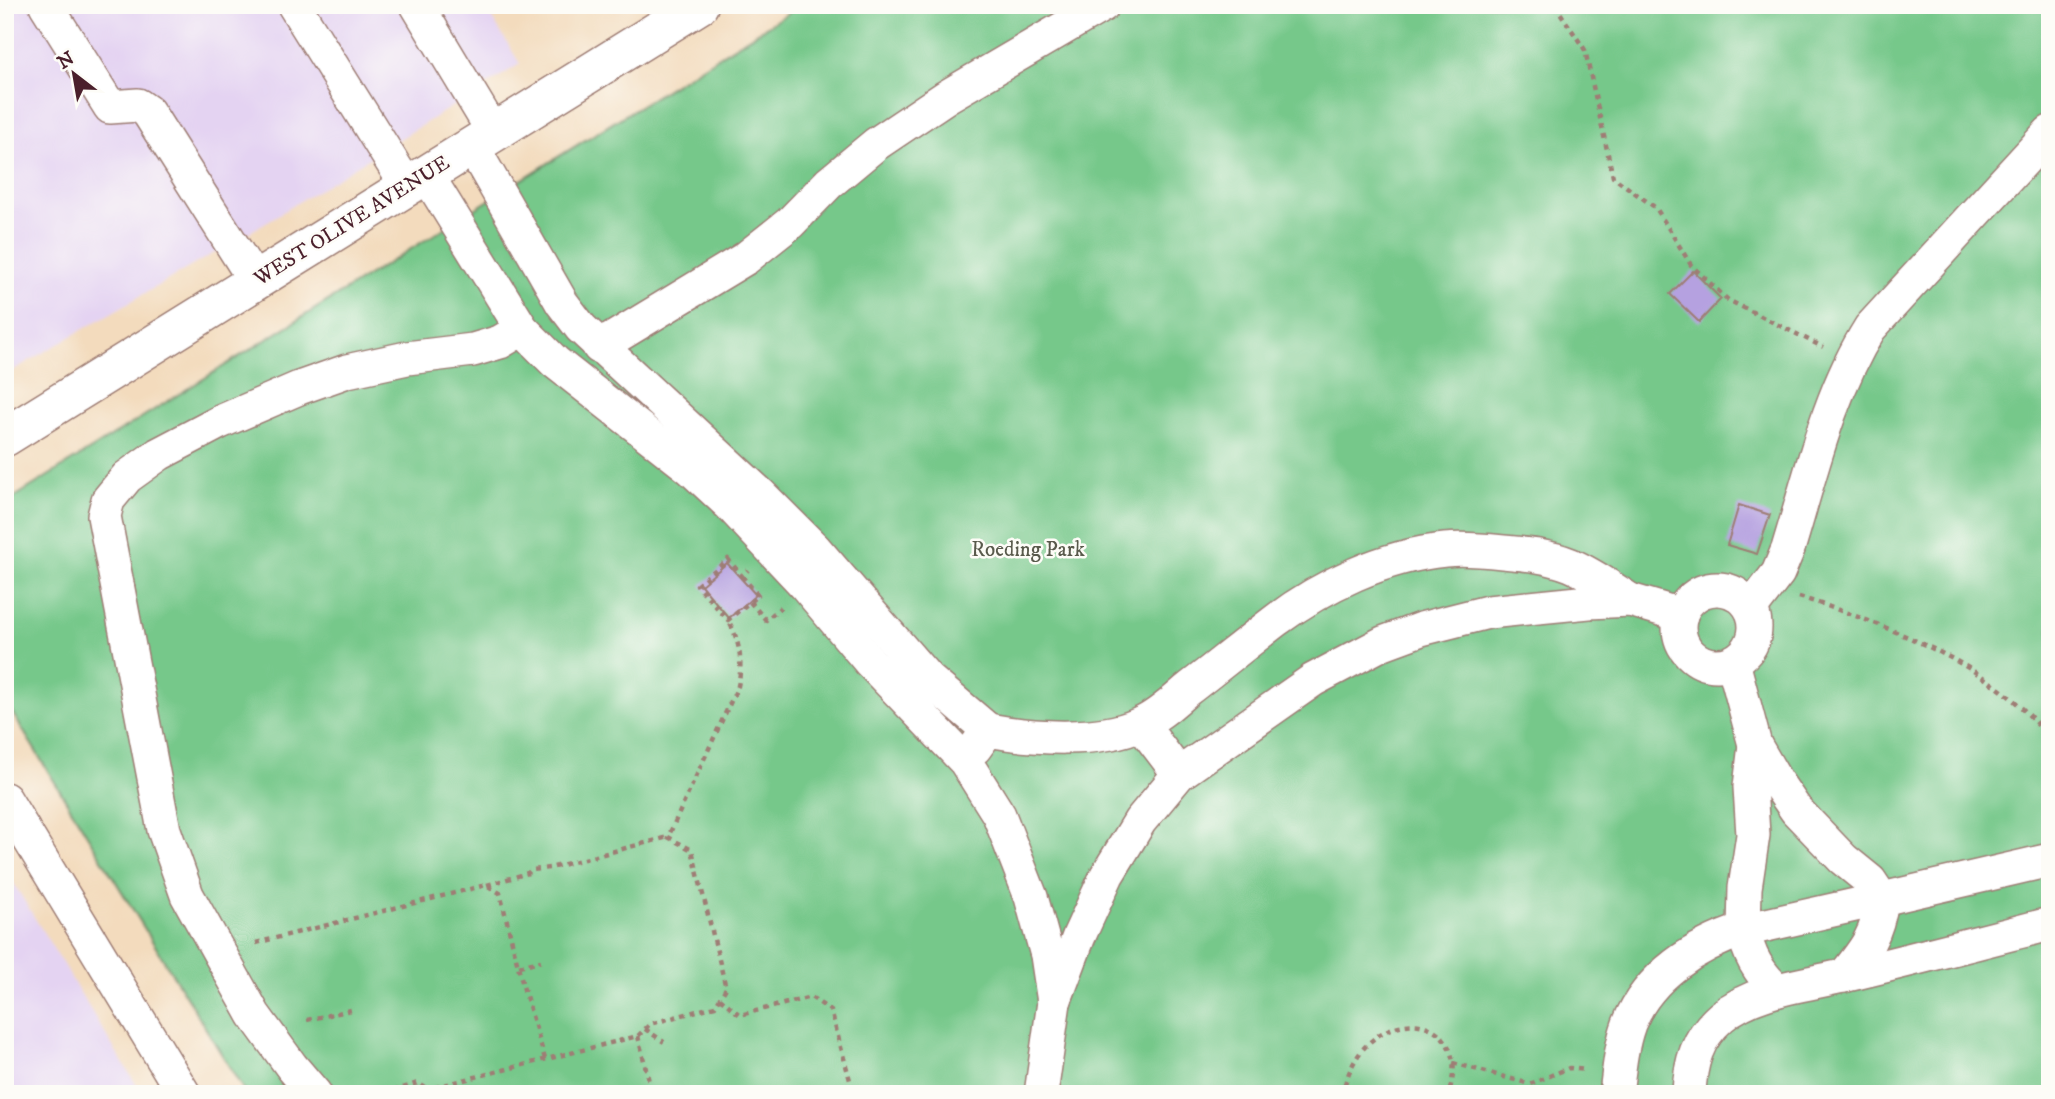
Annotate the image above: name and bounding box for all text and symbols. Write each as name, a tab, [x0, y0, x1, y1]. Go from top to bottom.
north arrow	[38, 38, 108, 108]
text: N	[53, 47, 79, 75]
street label: WEST OLIVE AVENUE	[248, 150, 455, 292]
park label: Roeding Park	[971, 537, 1085, 563]

